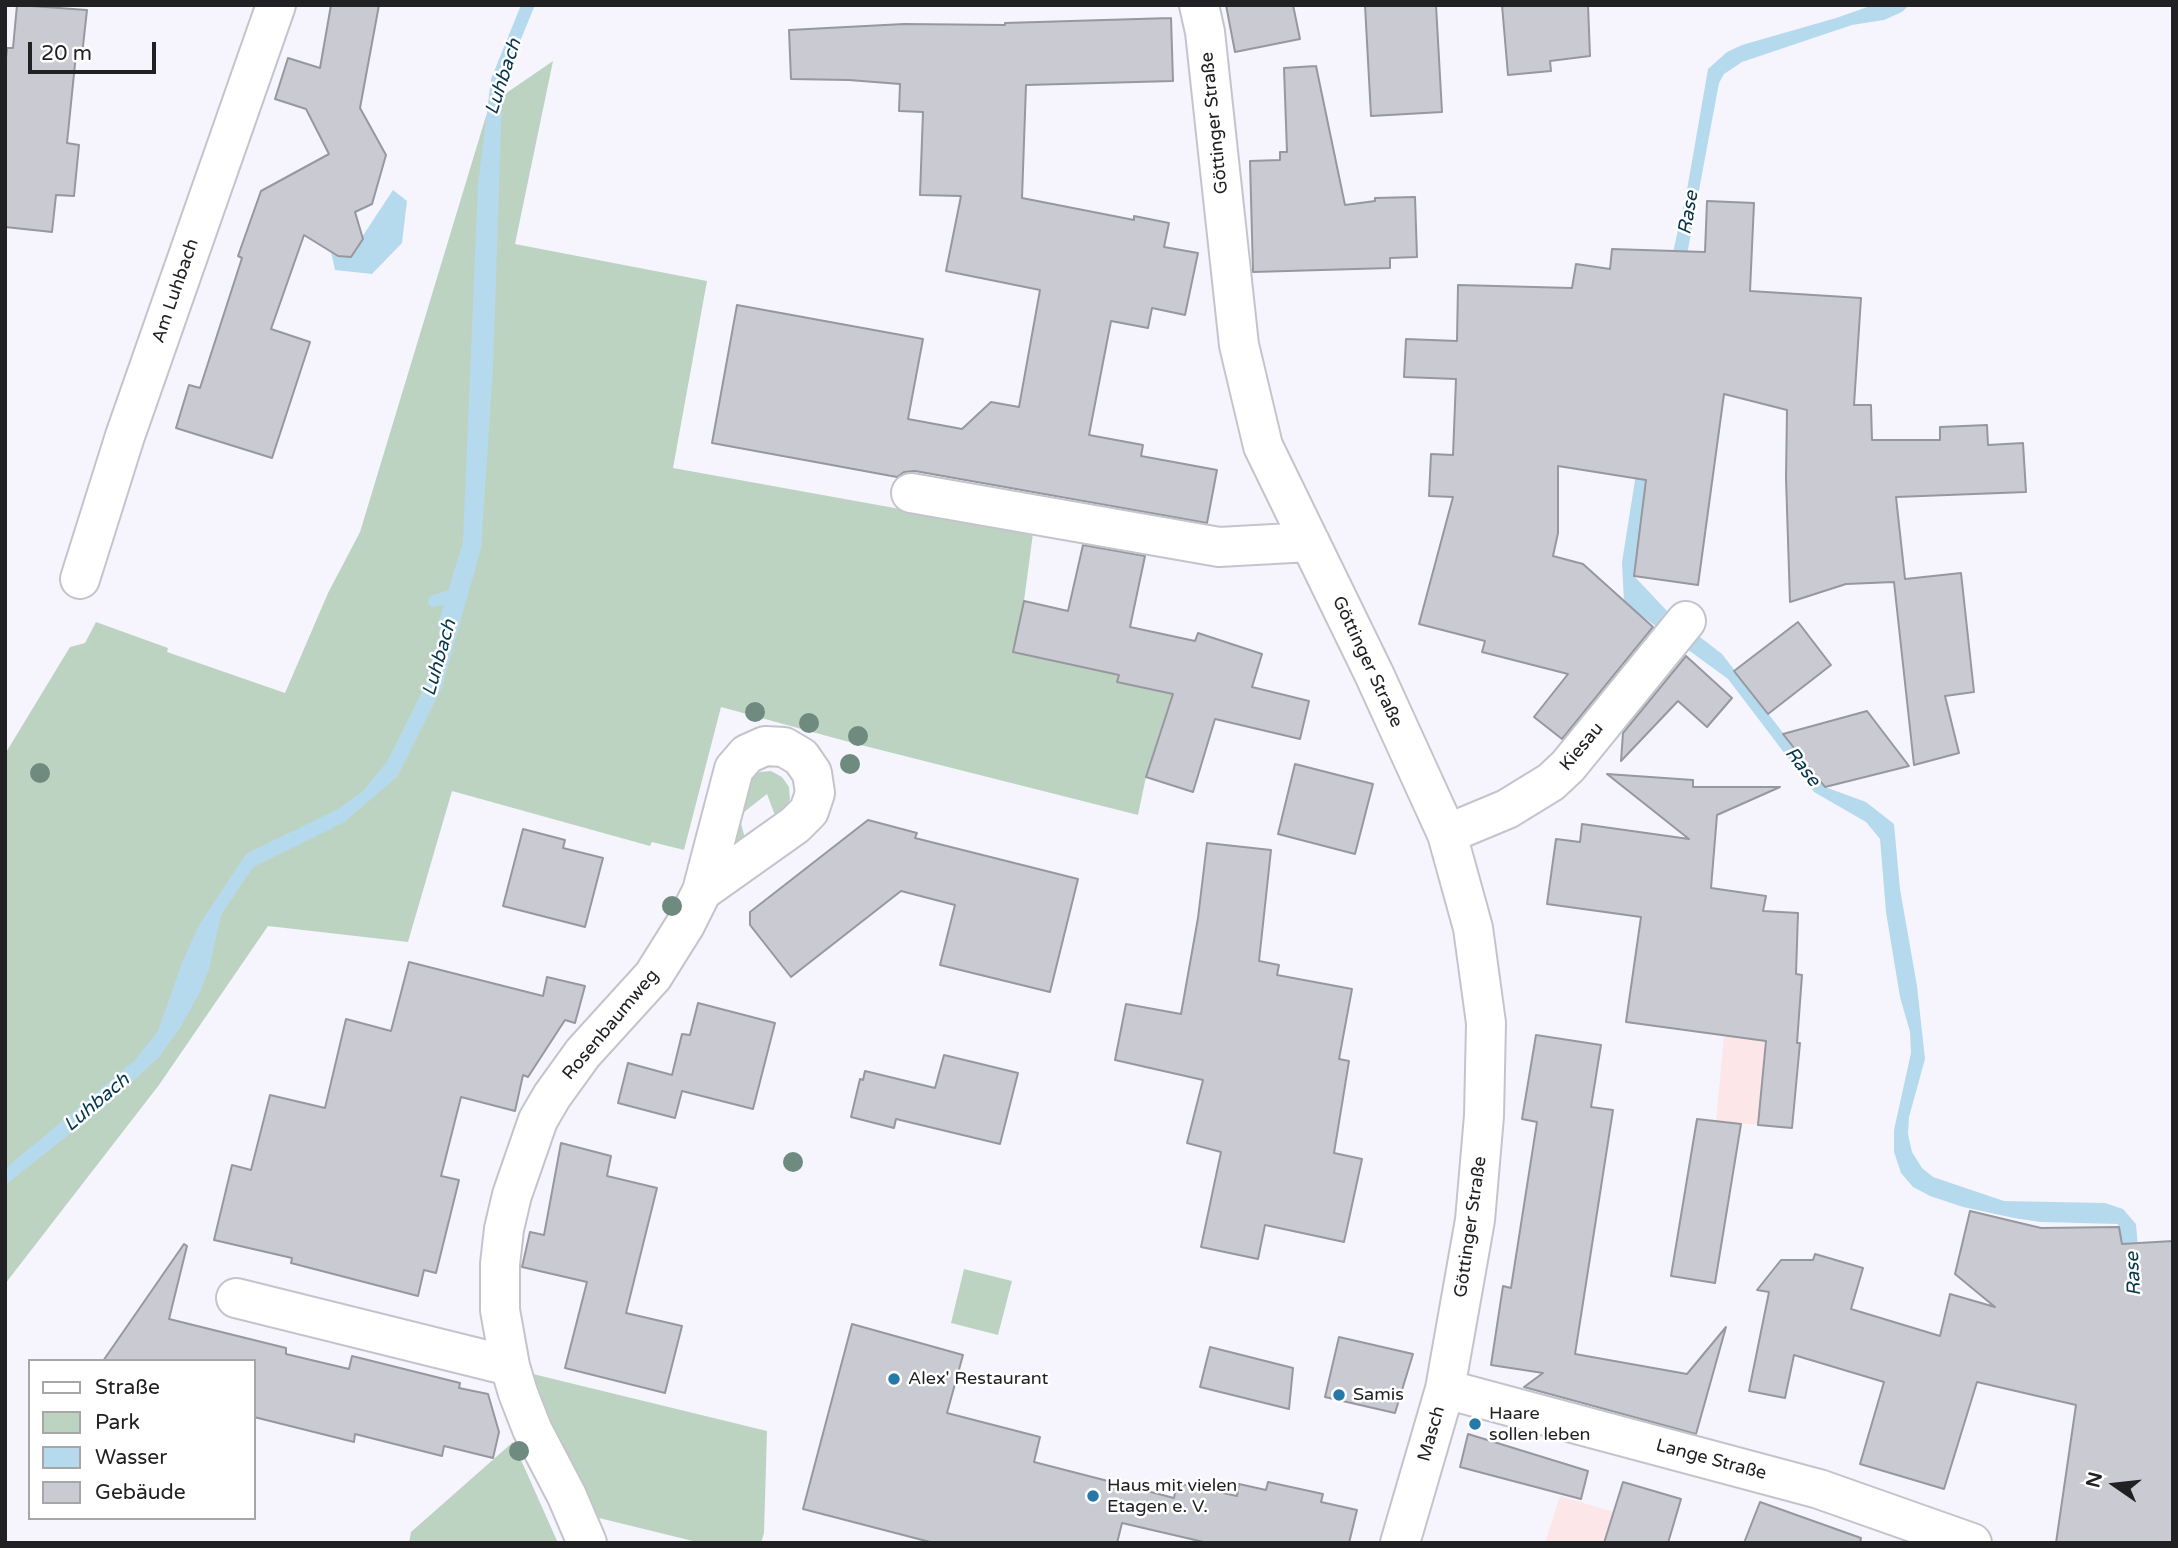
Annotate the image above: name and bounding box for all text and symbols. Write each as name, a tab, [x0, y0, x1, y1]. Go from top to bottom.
scale bar	[32, 28, 159, 72]
water label: Luhbach	[481, 36, 527, 118]
text: 20 m	[41, 41, 92, 66]
street label: Göttinger Straße	[1197, 51, 1233, 195]
water label: Rase	[1674, 189, 1704, 237]
street label: Am Luhbach	[148, 236, 204, 346]
street label: Göttinger Straße	[1327, 593, 1407, 731]
water label: Luhbach	[418, 617, 462, 699]
street label: Kiesau	[1556, 718, 1608, 776]
water label: Rase	[1779, 743, 1825, 791]
street label: Rosenbaumweg	[558, 965, 664, 1085]
water label: Luhbach	[60, 1069, 134, 1137]
street label: Göttinger Straße	[1450, 1155, 1492, 1299]
water label: Rase	[2121, 1251, 2147, 1297]
legend	[28, 1359, 256, 1520]
place label: Alex' Restaurant	[908, 1368, 1048, 1390]
marker: Alex' Restaurant	[886, 1371, 902, 1387]
text: Straße	[95, 1375, 160, 1400]
place label: Samis	[1353, 1384, 1404, 1406]
marker: Samis	[1331, 1387, 1347, 1403]
place label: Haare sollen leben	[1489, 1403, 1591, 1446]
street label: Masch	[1414, 1404, 1450, 1464]
text: Park	[95, 1410, 140, 1435]
marker: Haare sollen leben	[1467, 1416, 1483, 1432]
street label: Lange Straße	[1653, 1435, 1769, 1485]
text: Wasser	[95, 1445, 167, 1470]
north arrow	[2080, 1450, 2150, 1520]
text: N	[2082, 1470, 2107, 1490]
place label: Haus mit vielen Etagen e. V.	[1107, 1475, 1237, 1518]
text: Gebäude	[95, 1480, 186, 1505]
marker: Haus mit vielen Etagen e. V.	[1085, 1488, 1101, 1504]

